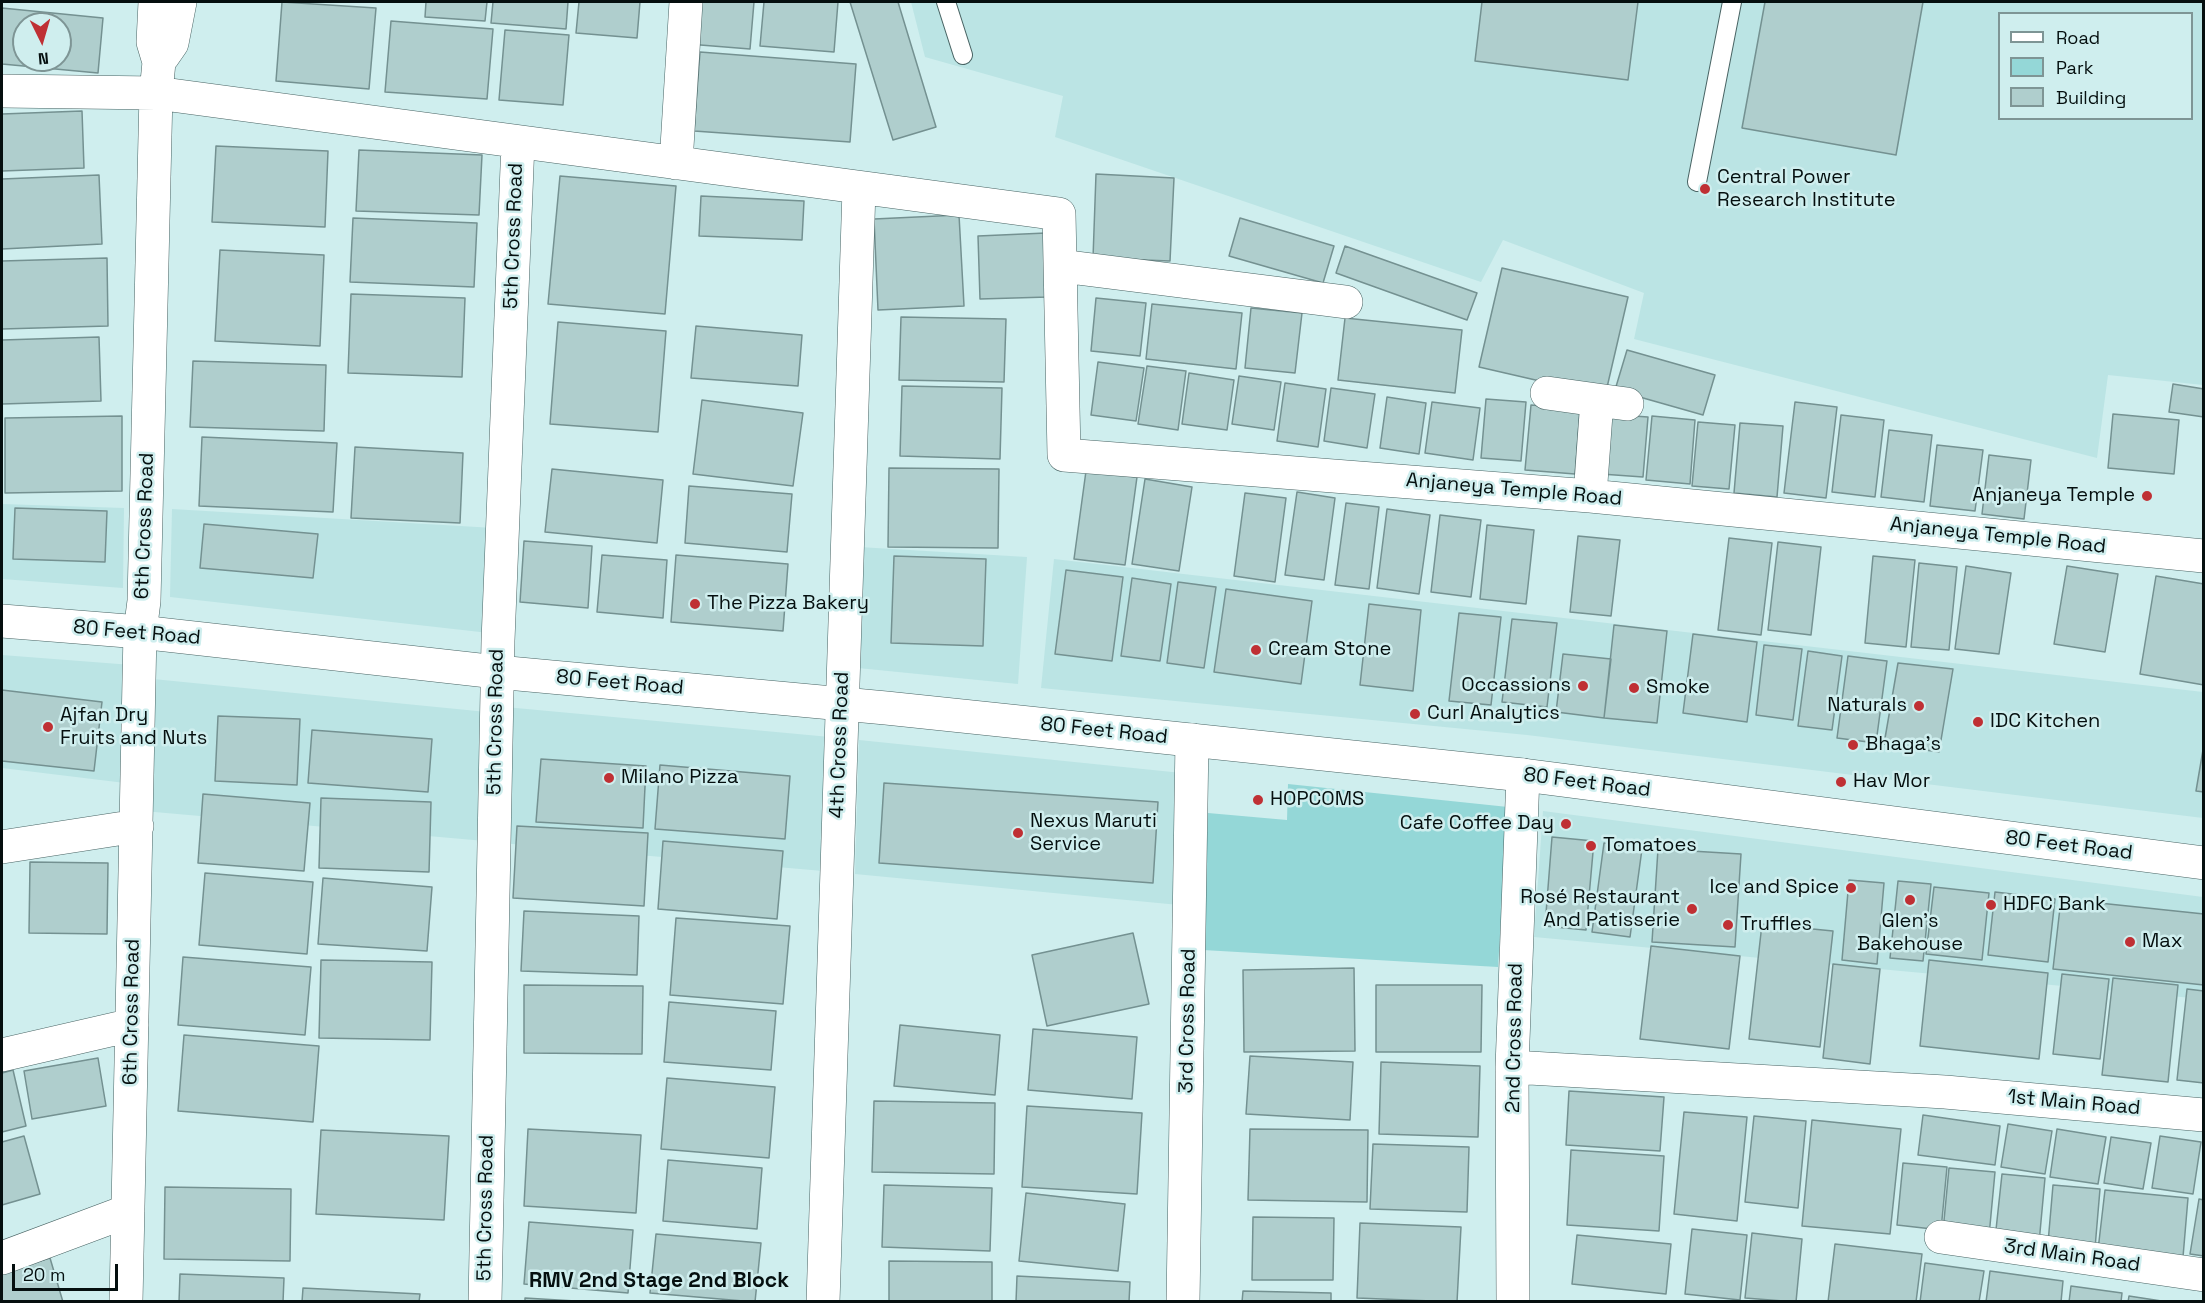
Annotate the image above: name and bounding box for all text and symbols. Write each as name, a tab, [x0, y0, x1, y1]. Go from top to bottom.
north arrow	[12, 12, 72, 72]
legend	[1998, 12, 2193, 120]
text: Road	[2056, 26, 2100, 49]
text: N	[37, 48, 50, 69]
text: Park	[2056, 56, 2093, 79]
text: Building	[2056, 86, 2126, 109]
street label: 5th Cross Road	[499, 162, 529, 310]
place label: Central Power Research Institute	[1717, 166, 1896, 213]
marker: Central Power Research Institute	[1698, 182, 1712, 196]
street label: 6th Cross Road	[130, 452, 160, 600]
street label: Anjaneya Temple Road	[1405, 469, 1623, 511]
place label: Anjaneya Temple	[1972, 484, 2135, 508]
marker: Anjaneya Temple	[2140, 489, 2154, 503]
street label: Anjaneya Temple Road	[1889, 513, 2107, 559]
place label: The Pizza Bakery	[707, 592, 869, 616]
marker: The Pizza Bakery	[688, 597, 702, 611]
street label: 80 Feet Road	[72, 615, 202, 651]
place label: Cream Stone	[1268, 638, 1391, 662]
marker: Cream Stone	[1249, 643, 1263, 657]
street label: 5th Cross Road	[483, 649, 509, 795]
street label: 80 Feet Road	[555, 665, 685, 701]
street label: 4th Cross Road	[825, 671, 855, 819]
place label: Occassions	[1461, 674, 1571, 698]
place label: Smoke	[1646, 676, 1710, 700]
marker: Occassions	[1576, 679, 1590, 693]
marker: Smoke	[1627, 681, 1641, 695]
place label: Naturals	[1827, 694, 1907, 718]
marker: Naturals	[1912, 699, 1926, 713]
place label: Curl Analytics	[1427, 702, 1560, 726]
place label: Ajfan Dry Fruits and Nuts	[60, 704, 207, 751]
marker: Curl Analytics	[1408, 707, 1422, 721]
place label: IDC Kitchen	[1990, 710, 2100, 734]
street label: 80 Feet Road	[1039, 712, 1169, 750]
marker: IDC Kitchen	[1971, 715, 1985, 729]
marker: Ajfan Dry Fruits and Nuts	[41, 720, 55, 734]
place label: Bhaga's	[1865, 733, 1941, 757]
marker: Bhaga's	[1846, 738, 1860, 752]
street label: 80 Feet Road	[1522, 763, 1652, 803]
place label: Milano Pizza	[621, 766, 739, 790]
place label: Hav Mor	[1853, 770, 1930, 794]
marker: Milano Pizza	[602, 771, 616, 785]
marker: Hav Mor	[1834, 775, 1848, 789]
place label: HOPCOMS	[1270, 788, 1364, 812]
marker: HOPCOMS	[1251, 793, 1265, 807]
place label: Nexus Maruti Service	[1030, 810, 1157, 857]
place label: Cafe Coffee Day	[1400, 812, 1554, 836]
marker: Cafe Coffee Day	[1559, 817, 1573, 831]
marker: Nexus Maruti Service	[1011, 826, 1025, 840]
street label: 80 Feet Road	[2004, 826, 2134, 866]
place label: Tomatoes	[1603, 834, 1697, 858]
marker: Tomatoes	[1584, 839, 1598, 853]
place label: Ice and Spice	[1710, 876, 1839, 900]
marker: Ice and Spice	[1844, 881, 1858, 895]
place label: Rosé Restaurant And Patisserie	[1520, 886, 1680, 933]
marker: Glen's Bakehouse	[1903, 893, 1917, 907]
place label: HDFC Bank	[2003, 893, 2106, 917]
marker: HDFC Bank	[1984, 898, 1998, 912]
marker: Rosé Restaurant And Patisserie	[1685, 902, 1699, 916]
place label: Glen's Bakehouse	[1857, 910, 1963, 957]
place label: Truffles	[1740, 913, 1812, 937]
marker: Truffles	[1721, 918, 1735, 932]
place label: Max	[2142, 930, 2183, 954]
marker: Max	[2123, 935, 2137, 949]
street label: 6th Cross Road	[119, 939, 145, 1085]
street label: 3rd Cross Road	[1175, 948, 1201, 1094]
street label: 2nd Cross Road	[1502, 963, 1528, 1113]
street label: 1st Main Road	[2007, 1085, 2141, 1121]
street label: 5th Cross Road	[473, 1135, 499, 1281]
street label: 3rd Main Road	[2002, 1235, 2142, 1277]
scale bar	[15, 1252, 122, 1290]
text: 20 m	[23, 1263, 66, 1286]
district label: RMV 2nd Stage 2nd Block	[529, 1268, 789, 1294]

